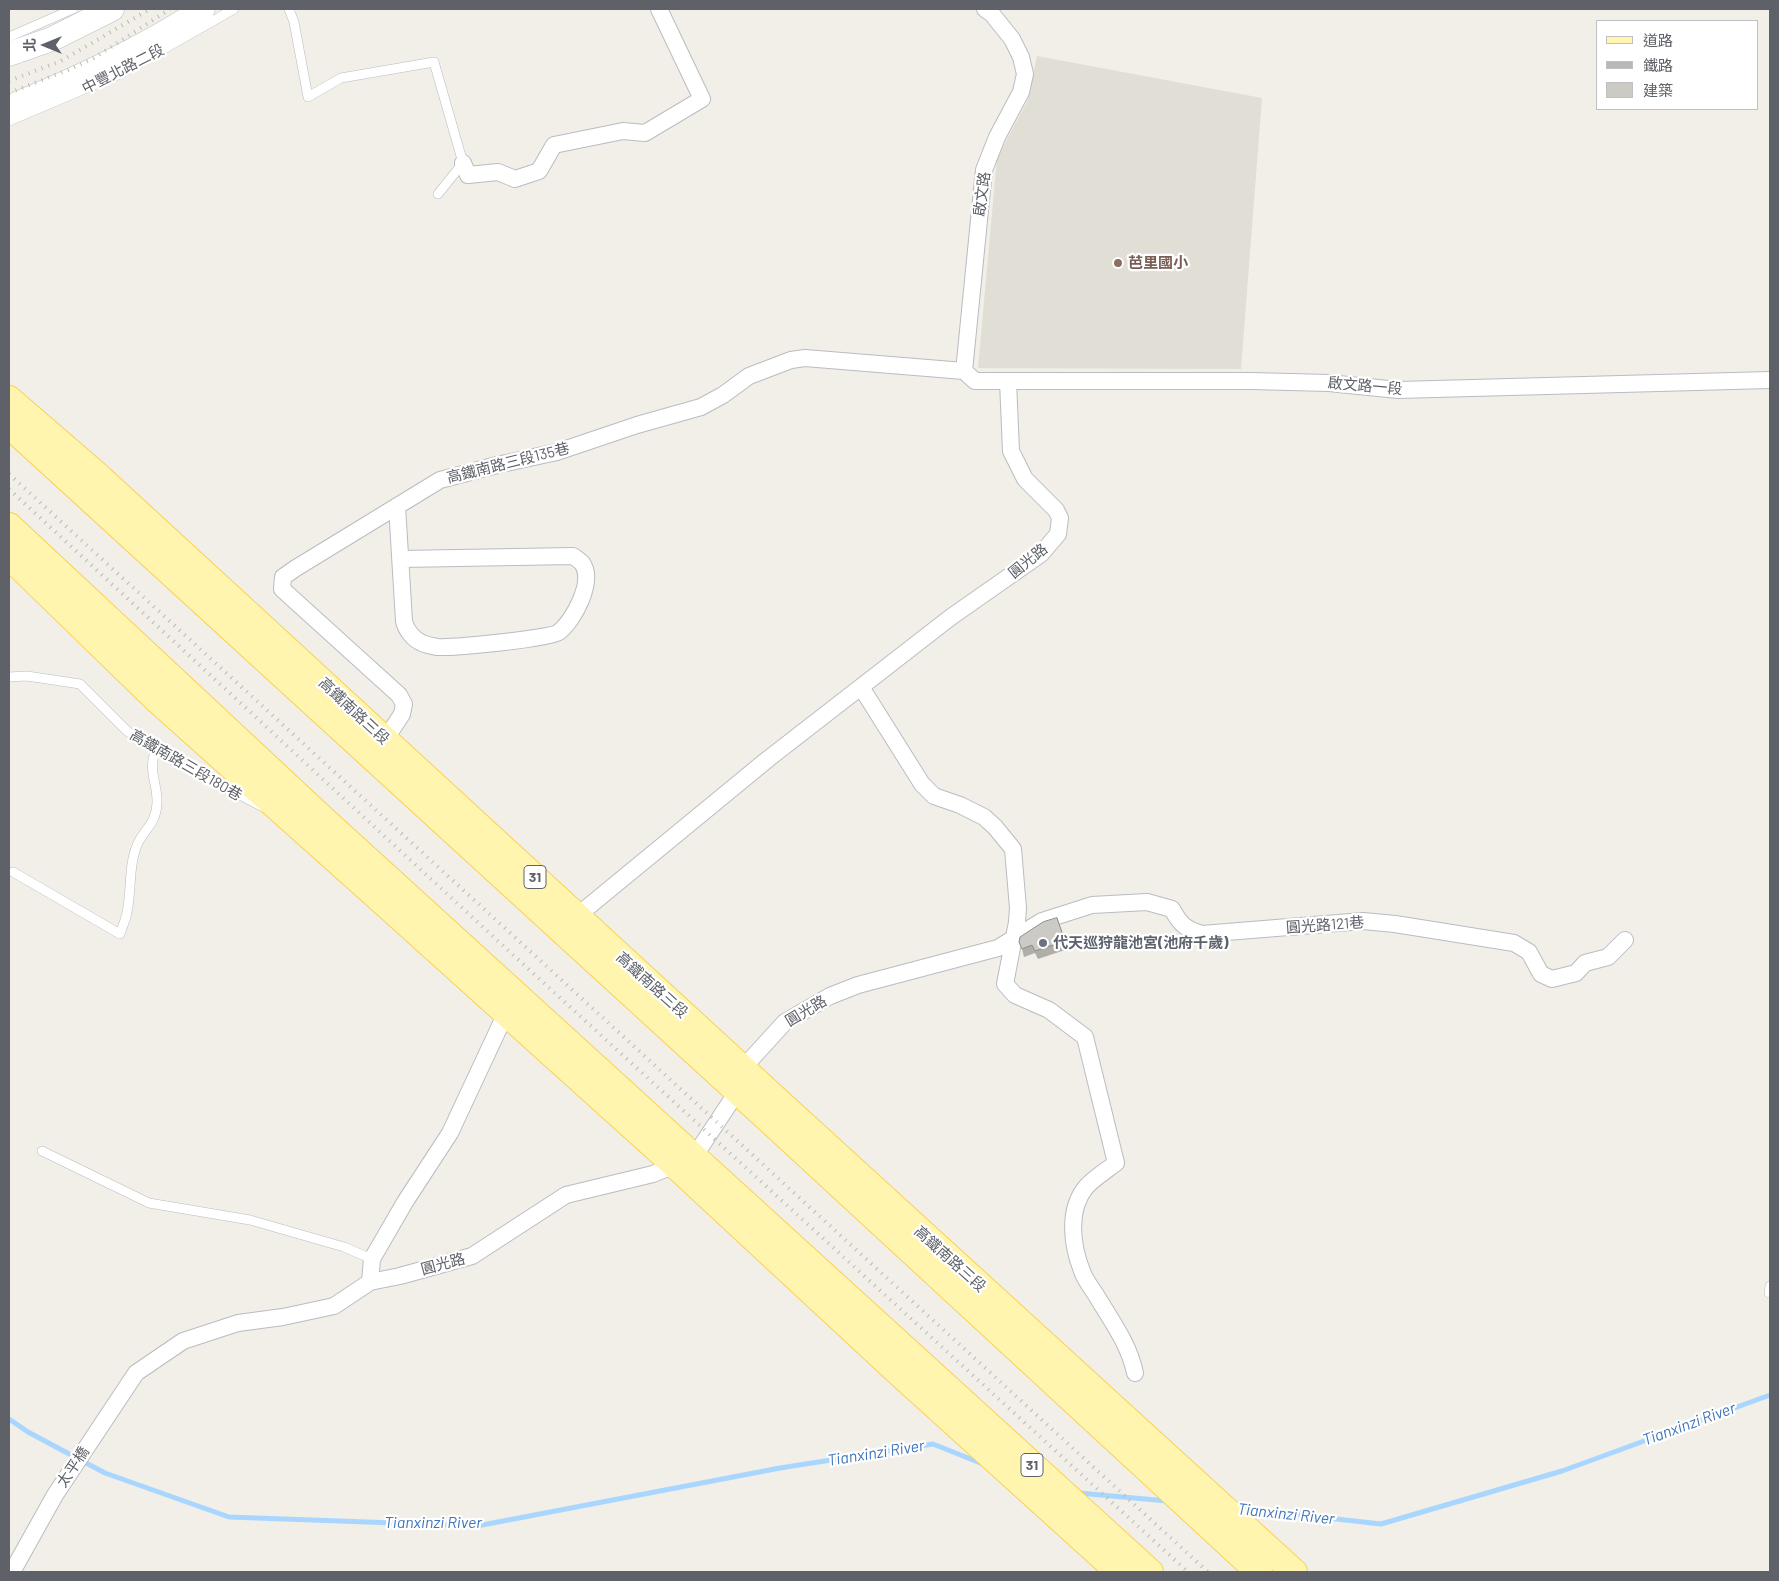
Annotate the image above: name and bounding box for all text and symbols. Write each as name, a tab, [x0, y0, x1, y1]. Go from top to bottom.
north arrow	[20, 20, 70, 70]
legend	[1596, 20, 1759, 110]
text: 道路	[1643, 31, 1673, 49]
text: 北	[21, 38, 38, 52]
street label: 中豐北路二段	[79, 41, 167, 97]
text: 鐵路	[1643, 56, 1673, 74]
text: 建築	[1643, 81, 1673, 99]
street label: 啟文路	[970, 171, 994, 217]
place label: 芭里國小	[1128, 254, 1188, 272]
marker: 芭里國小	[1112, 257, 1124, 269]
street label: 啟文路一段	[1327, 374, 1403, 398]
street label: 高鐵南路三段135巷	[445, 439, 571, 487]
street label: 圓光路	[1005, 540, 1051, 582]
street label: 高鐵南路三段	[315, 674, 393, 748]
street label: 高鐵南路三段180巷	[127, 726, 245, 804]
road number: 31	[524, 866, 546, 889]
street label: 圓光路121巷	[1285, 913, 1365, 937]
place label: 代天巡狩龍池宮(池府千歲)	[1053, 934, 1228, 952]
marker: 代天巡狩龍池宮(池府千歲)	[1037, 937, 1049, 949]
street label: 高鐵南路三段	[613, 948, 691, 1022]
street label: 圓光路	[782, 992, 830, 1030]
street label: 高鐵南路三段	[911, 1222, 989, 1296]
street label: 圓光路	[419, 1249, 467, 1279]
water label: Tianxinzi River	[1640, 1398, 1738, 1450]
water label: Tianxinzi River	[826, 1436, 926, 1470]
street label: 太平橋	[53, 1443, 93, 1491]
road number: 31	[1021, 1454, 1043, 1476]
water label: Tianxinzi River	[1236, 1499, 1336, 1529]
water label: Tianxinzi River	[384, 1513, 482, 1533]

